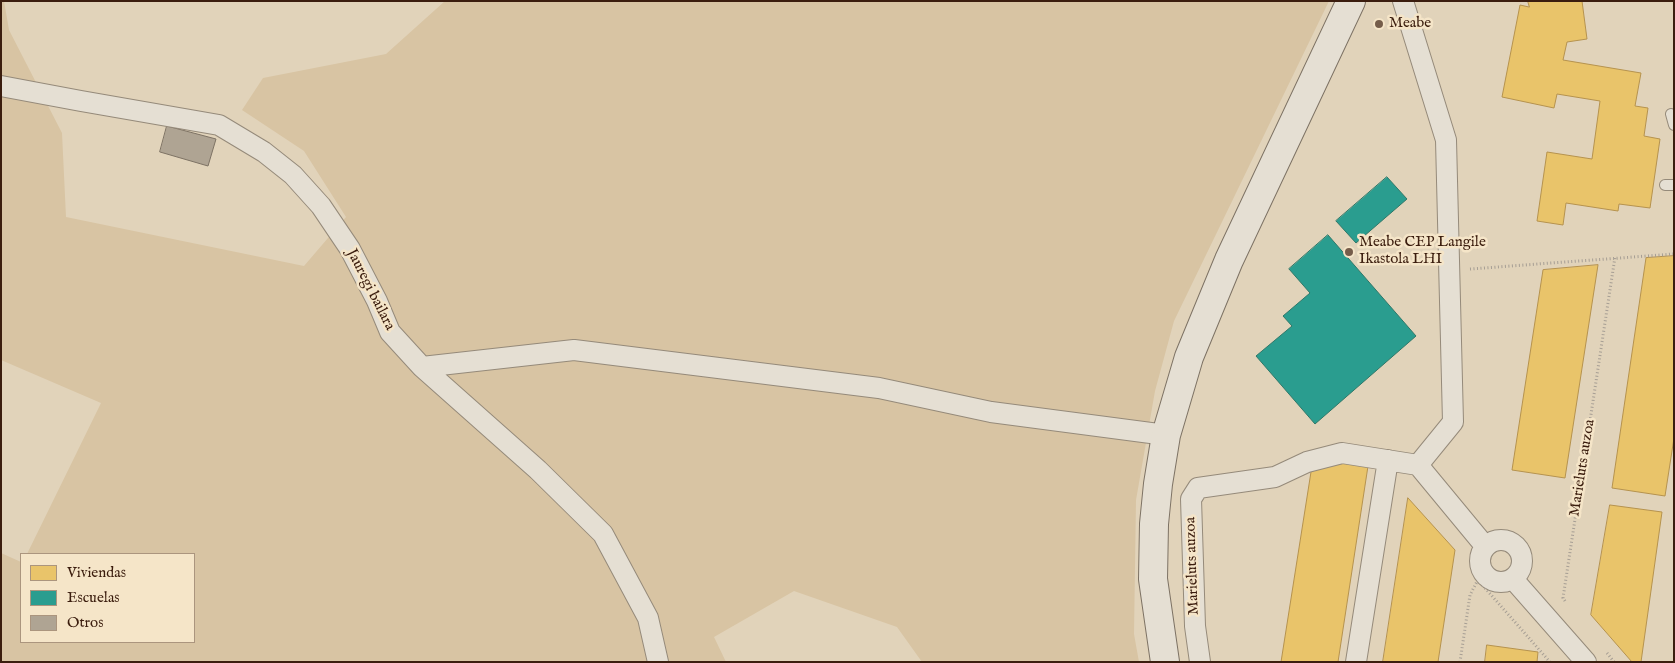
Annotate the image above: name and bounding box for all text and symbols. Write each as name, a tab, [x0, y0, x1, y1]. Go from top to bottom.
place label: Meabe	[1389, 15, 1431, 33]
marker: Meabe	[1373, 18, 1385, 30]
place label: Meabe CEP Langile Ikastola LHI	[1359, 234, 1486, 269]
street label: Jauregi bailara	[342, 246, 398, 334]
marker: Meabe CEP Langile Ikastola LHI	[1343, 246, 1355, 258]
street label: Marieluts auzoa	[1566, 418, 1600, 518]
street label: Marieluts auzoa	[1182, 517, 1204, 615]
legend	[20, 553, 195, 643]
text: Viviendas	[67, 563, 126, 582]
text: Escuelas	[67, 588, 120, 607]
text: Otros	[67, 613, 103, 632]

